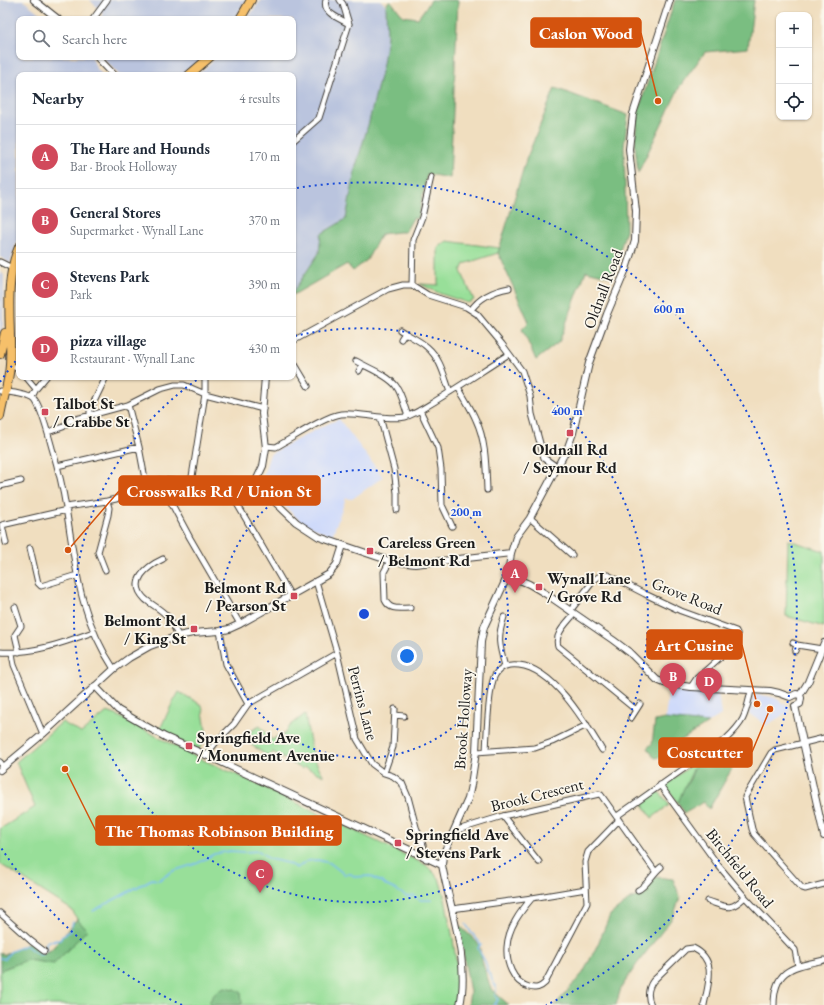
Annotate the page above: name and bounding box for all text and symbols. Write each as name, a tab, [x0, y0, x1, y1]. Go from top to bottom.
map controls	[776, 12, 812, 120]
button: +	[776, 12, 812, 48]
search box	[16, 16, 296, 60]
callout: Caslon Wood	[531, 18, 641, 47]
text: Caslon Wood	[539, 22, 634, 44]
icon: search	[30, 27, 52, 49]
text: Search here	[62, 29, 127, 48]
button: −	[776, 48, 812, 84]
button: locate	[776, 84, 812, 120]
text: Nearby	[32, 87, 84, 109]
text: 4 results	[239, 90, 280, 107]
text: The Hare and Hounds	[70, 139, 210, 158]
text: A	[40, 148, 50, 165]
text: 170 m	[249, 148, 280, 165]
text: Bar · Brook Holloway	[70, 158, 177, 175]
text: General Stores	[70, 203, 161, 222]
text: B	[41, 212, 49, 229]
text: 370 m	[249, 212, 280, 229]
text: Supermarket · Wynall Lane	[70, 222, 204, 239]
street label: Oldnall Road	[578, 245, 628, 332]
text: Stevens Park	[70, 267, 150, 286]
text: C	[40, 276, 50, 293]
text: 390 m	[249, 276, 280, 293]
text: Park	[70, 286, 92, 303]
text: 600 m	[653, 301, 685, 317]
text: pizza village	[70, 331, 146, 350]
text: D	[40, 340, 50, 357]
text: 430 m	[249, 340, 280, 357]
text: Restaurant · Wynall Lane	[70, 350, 195, 367]
place label: Talbot St / Crabbe St	[53, 393, 130, 432]
text: 400 m	[551, 403, 583, 419]
marker: Talbot St / Crabbe St	[40, 407, 50, 417]
marker: Oldnall Rd / Seymour Rd	[565, 428, 575, 438]
place label: Oldnall Rd / Seymour Rd	[523, 439, 617, 478]
callout: Crosswalks Rd / Union St	[119, 476, 320, 505]
text: Crosswalks Rd / Union St	[126, 480, 312, 502]
text: 200 m	[450, 504, 482, 520]
place label: Careless Green / Belmont Rd	[378, 532, 476, 571]
marker: Careless Green / Belmont Rd	[365, 546, 375, 556]
pin: A	[502, 560, 528, 593]
place label: Wynall Lane / Grove Rd	[547, 568, 631, 607]
street label: Grove Road	[649, 572, 726, 620]
place label: Belmont Rd / Pearson St	[204, 577, 286, 616]
marker: Wynall Lane / Grove Rd	[534, 582, 544, 592]
marker: Belmont Rd / Pearson St	[289, 591, 299, 601]
centre of rings	[357, 607, 371, 621]
place label: Belmont Rd / King St	[104, 610, 186, 649]
marker: Belmont Rd / King St	[189, 624, 199, 634]
callout: Art Cusine	[647, 630, 742, 659]
text: Art Cusine	[654, 634, 733, 656]
your location	[397, 646, 417, 666]
pin: B	[660, 663, 686, 696]
street label: Perrins Lane	[343, 664, 383, 742]
street label: Brook Holloway	[449, 667, 477, 770]
pin: D	[696, 668, 722, 701]
place label: Springfield Ave / Monument Avenue	[197, 727, 335, 766]
callout: Costcutter	[659, 738, 752, 767]
marker: Springfield Ave / Monument Avenue	[184, 741, 194, 751]
text: Costcutter	[667, 741, 743, 763]
street label: Brook Crescent	[488, 773, 586, 817]
callout: The Thomas Robinson Building	[96, 816, 341, 845]
text: The Thomas Robinson Building	[105, 820, 334, 842]
place label: Springfield Ave / Stevens Park	[406, 824, 509, 863]
street label: Birchfield Road	[701, 824, 779, 913]
marker: Springfield Ave / Stevens Park	[393, 838, 403, 848]
pin: C	[247, 860, 273, 893]

